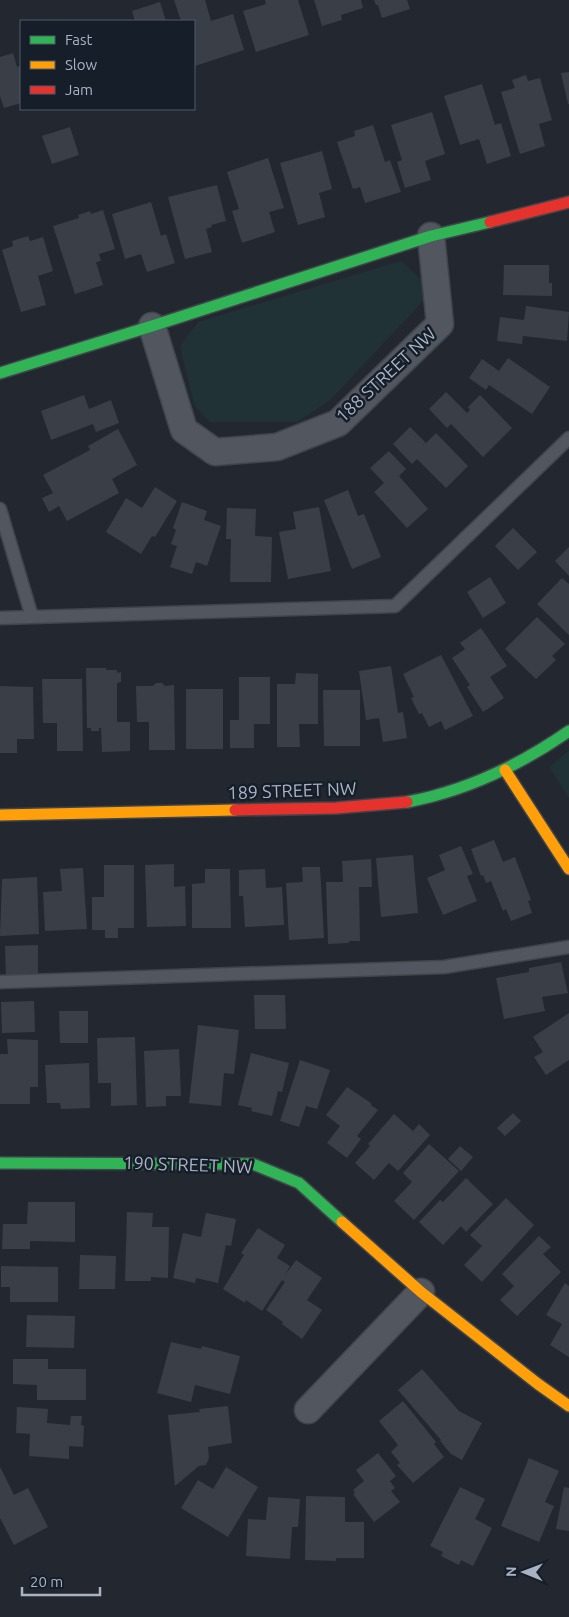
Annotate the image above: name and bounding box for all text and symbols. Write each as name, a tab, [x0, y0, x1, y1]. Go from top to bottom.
legend	[20, 20, 195, 110]
text: Fast	[65, 31, 93, 48]
text: Slow	[65, 56, 98, 73]
text: Jam	[65, 81, 93, 98]
street label: 188 STREET NW	[331, 323, 440, 426]
street label: 189 STREET NW	[227, 778, 357, 802]
street label: 190 STREET NW	[123, 1152, 253, 1176]
north arrow	[499, 1547, 549, 1597]
scale bar	[22, 1564, 100, 1596]
text: N	[503, 1566, 519, 1577]
text: 20 m	[30, 1573, 63, 1590]

